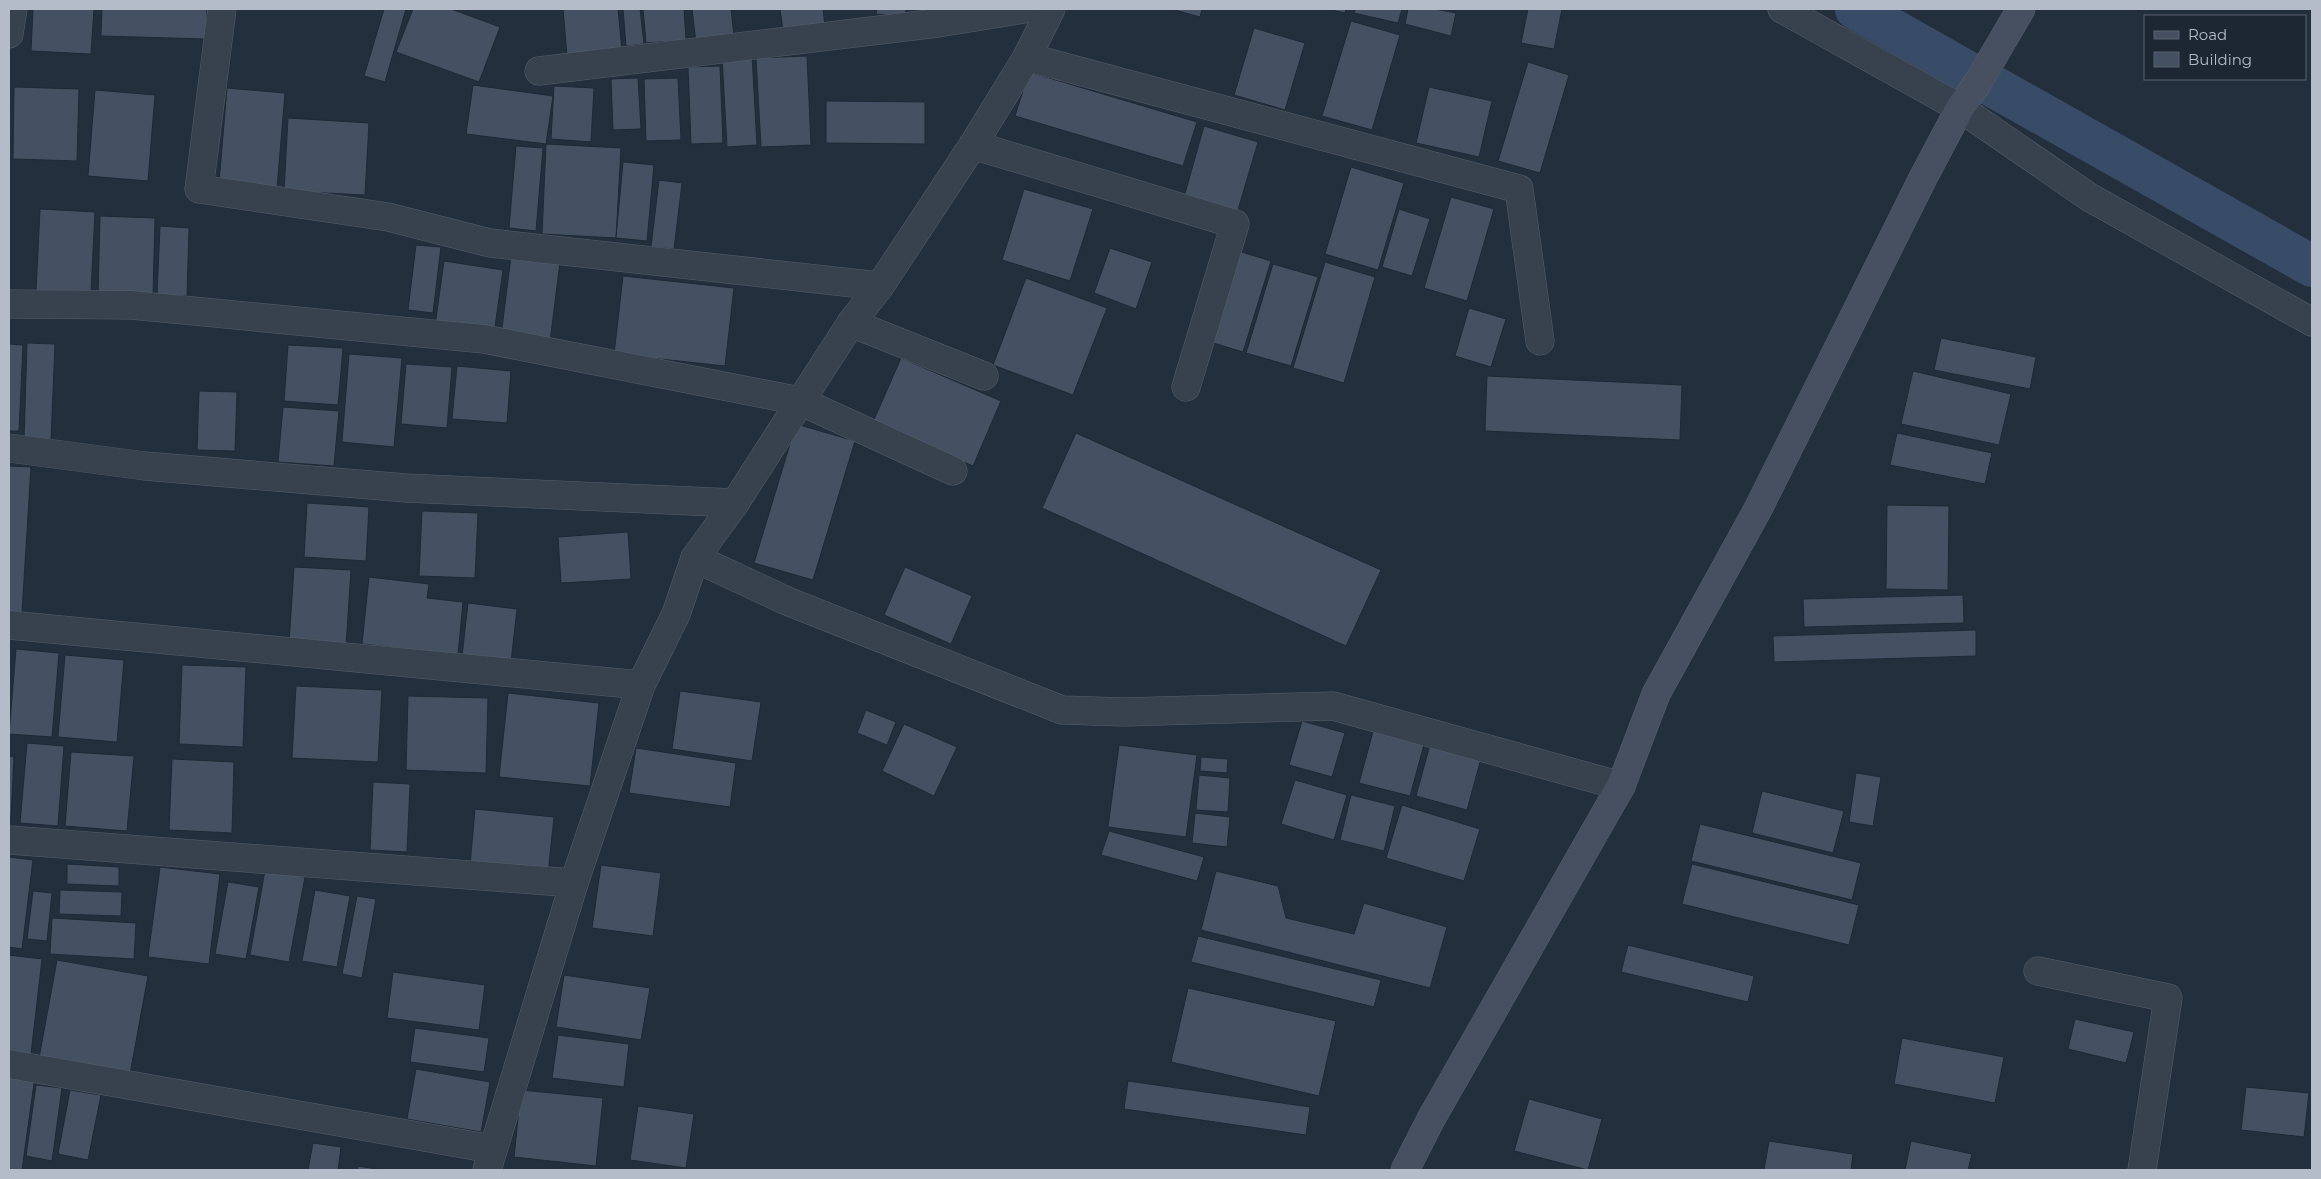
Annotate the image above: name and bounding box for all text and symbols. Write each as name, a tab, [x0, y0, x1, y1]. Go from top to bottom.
legend	[2144, 15, 2306, 80]
text: Road	[2188, 25, 2227, 44]
text: Building	[2188, 50, 2252, 69]

